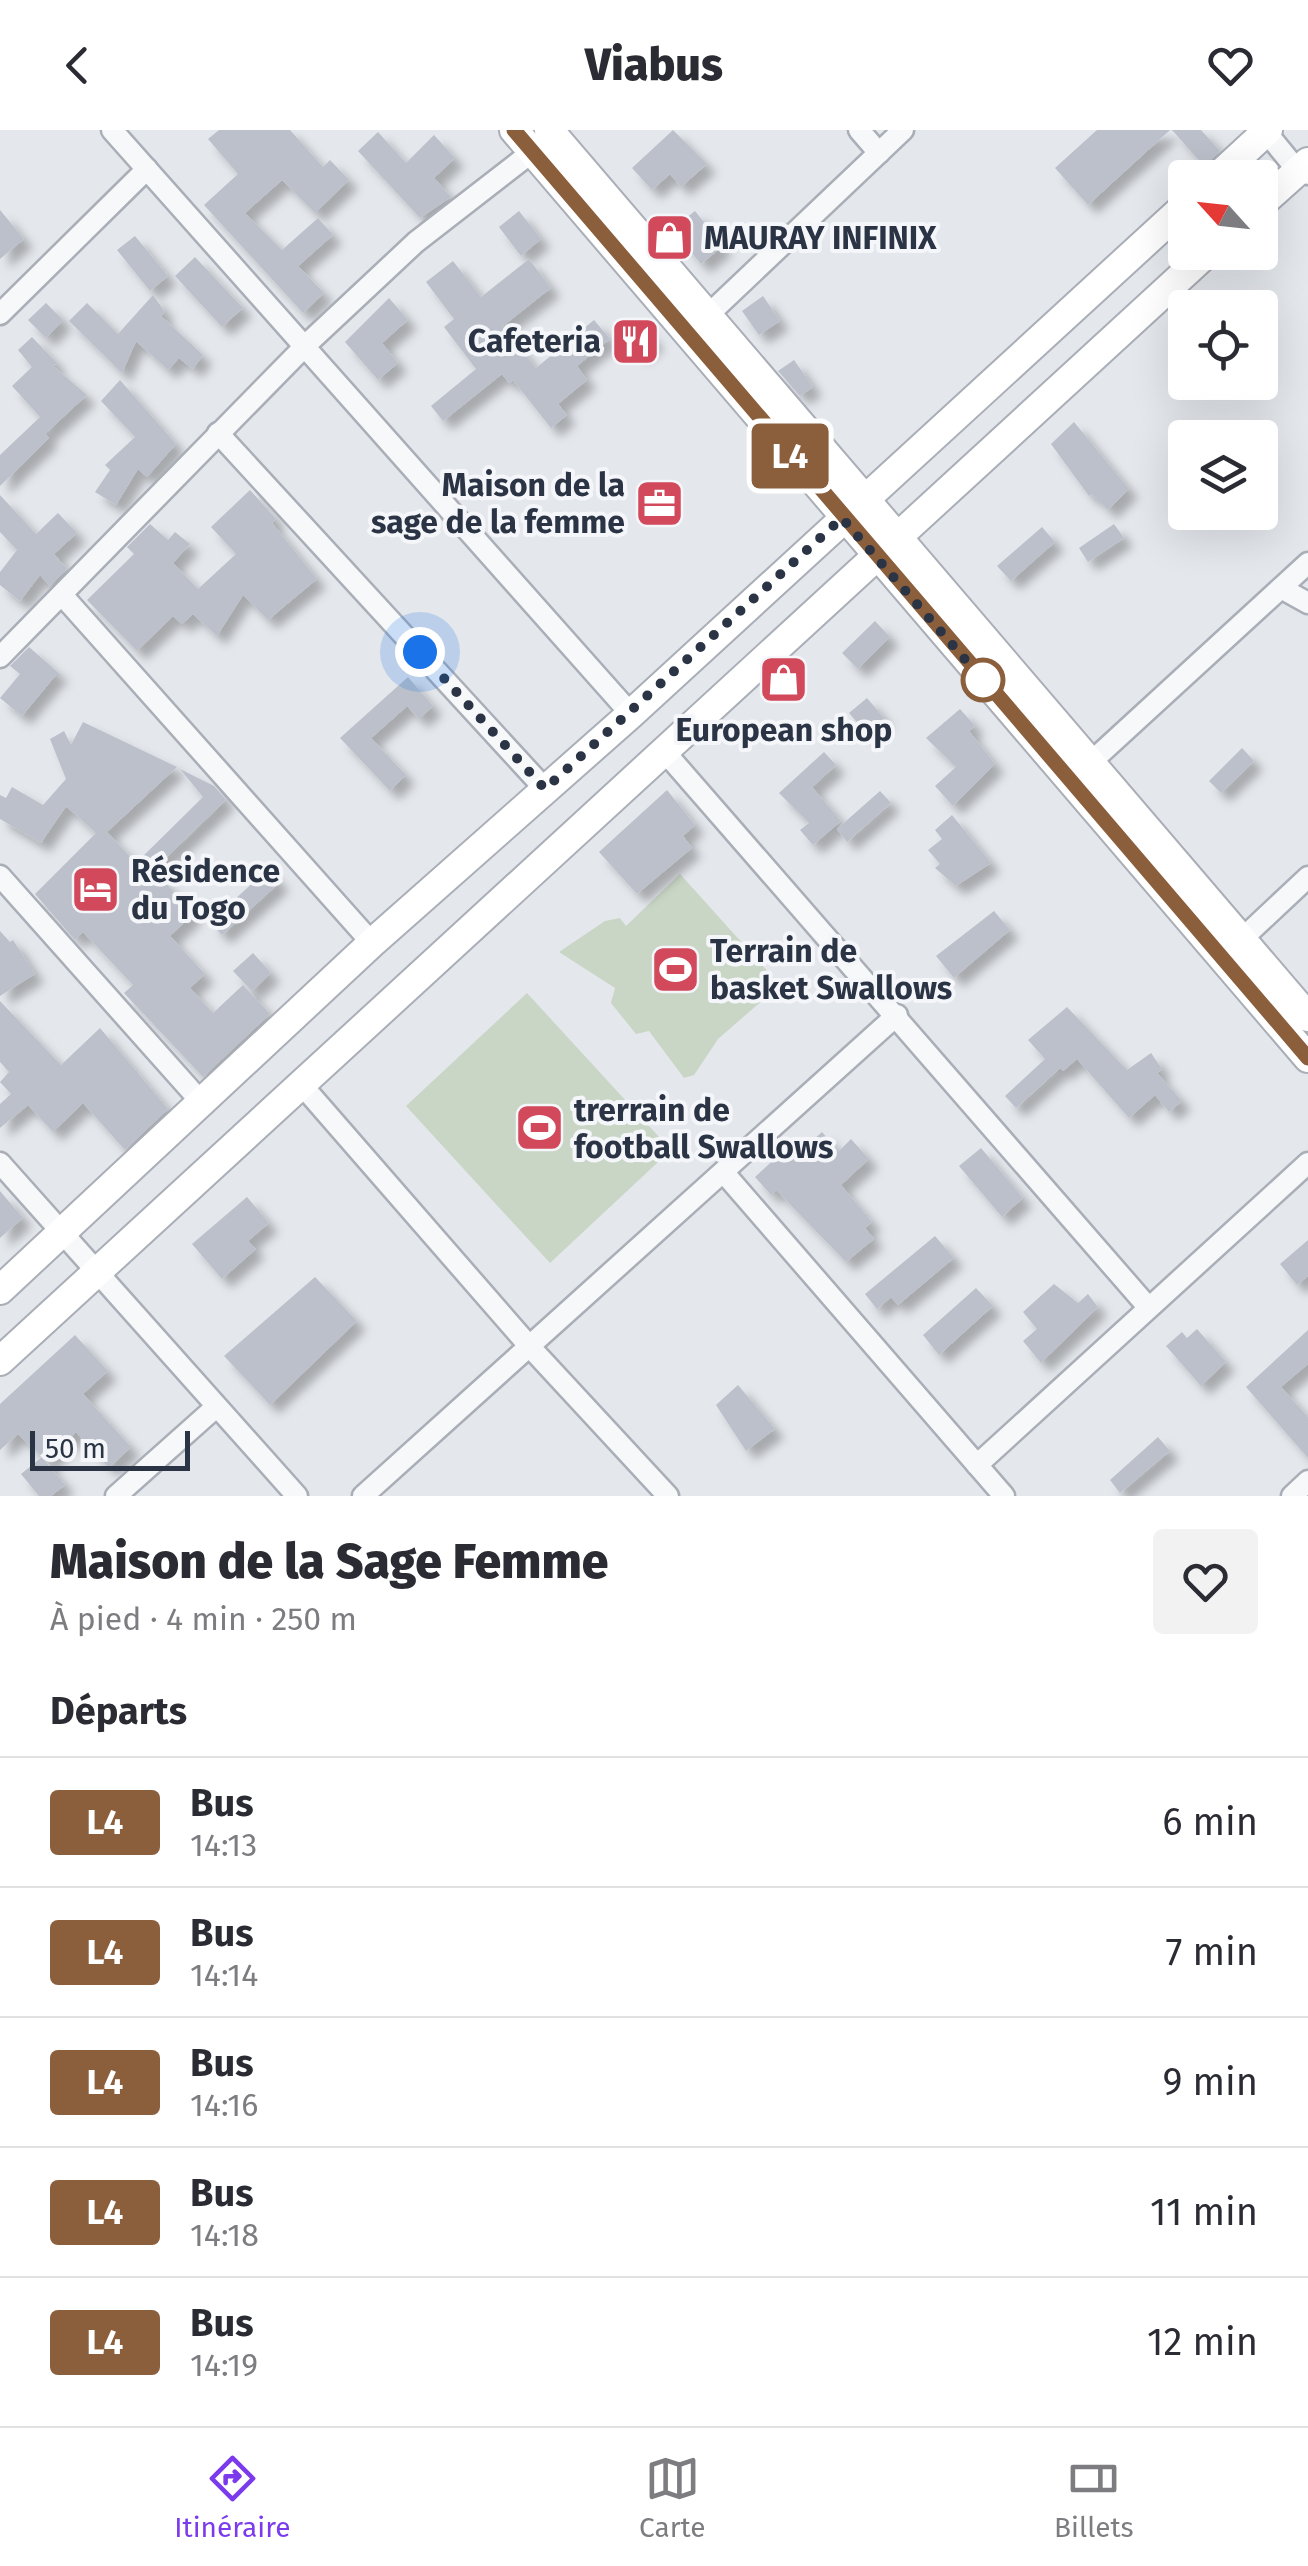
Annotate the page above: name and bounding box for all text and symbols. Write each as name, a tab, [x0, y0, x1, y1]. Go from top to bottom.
icon: back	[50, 38, 105, 93]
text: Viabus	[585, 38, 723, 92]
icon: heart	[1203, 38, 1258, 93]
north arrow	[1168, 160, 1278, 270]
map controls	[1168, 160, 1278, 530]
shop icon: MAURAY INFINIX	[643, 212, 695, 264]
place label: MAURAY INFINIX	[704, 219, 937, 257]
button: locate	[1168, 290, 1278, 400]
restaurant icon: Cafeteria	[610, 315, 662, 367]
place label: Cafeteria	[468, 322, 601, 360]
button: layers	[1168, 420, 1278, 530]
line badge: L4	[745, 424, 835, 488]
text: L4	[772, 435, 808, 477]
place label: Maison de la sage de la femme	[371, 466, 625, 541]
office icon: Maison de la sage de la femme	[634, 477, 686, 529]
your location	[395, 627, 445, 677]
shop icon: European shop	[758, 654, 810, 706]
unlabelled marker	[962, 659, 1004, 701]
place label: European shop	[676, 711, 892, 749]
place label: Résidence du Togo	[131, 852, 280, 927]
hotel icon: Résidence du Togo	[70, 863, 122, 915]
place label: Terrain de basket Swallows	[710, 932, 952, 1007]
sports icon: Terrain de basket Swallows	[649, 943, 701, 995]
place label: trerrain de football Swallows	[574, 1091, 833, 1166]
sports icon: trerrain de football Swallows	[513, 1102, 565, 1154]
scale bar	[30, 1426, 190, 1471]
text: 50 m	[45, 1432, 106, 1465]
button: heart	[1153, 1529, 1258, 1634]
text: Maison de la Sage Femme	[50, 1533, 608, 1591]
text: À pied · 4 min · 250 m	[50, 1600, 357, 1638]
text: Départs	[50, 1688, 187, 1734]
text: Bus	[190, 1780, 254, 1826]
text: 6 min	[1162, 1799, 1258, 1845]
text: L4	[87, 1801, 123, 1843]
text: 14:13	[190, 1826, 257, 1864]
text: Bus	[190, 1910, 254, 1956]
text: 7 min	[1166, 1929, 1258, 1975]
text: L4	[87, 1931, 123, 1973]
text: 14:14	[190, 1956, 258, 1994]
text: Bus	[190, 2040, 254, 2086]
text: 9 min	[1162, 2059, 1258, 2105]
text: L4	[87, 2061, 123, 2103]
text: 14:16	[190, 2086, 258, 2124]
text: Bus	[190, 2170, 254, 2216]
text: 11 min	[1150, 2189, 1258, 2235]
text: L4	[87, 2191, 123, 2233]
text: 14:18	[190, 2216, 259, 2254]
text: Bus	[190, 2300, 254, 2346]
text: 12 min	[1147, 2319, 1258, 2365]
text: L4	[87, 2321, 123, 2363]
text: 14:19	[190, 2346, 258, 2384]
tab: Itinéraire	[174, 2451, 290, 2544]
tab: Carte	[639, 2451, 705, 2544]
tab: Billets	[1054, 2451, 1134, 2544]

